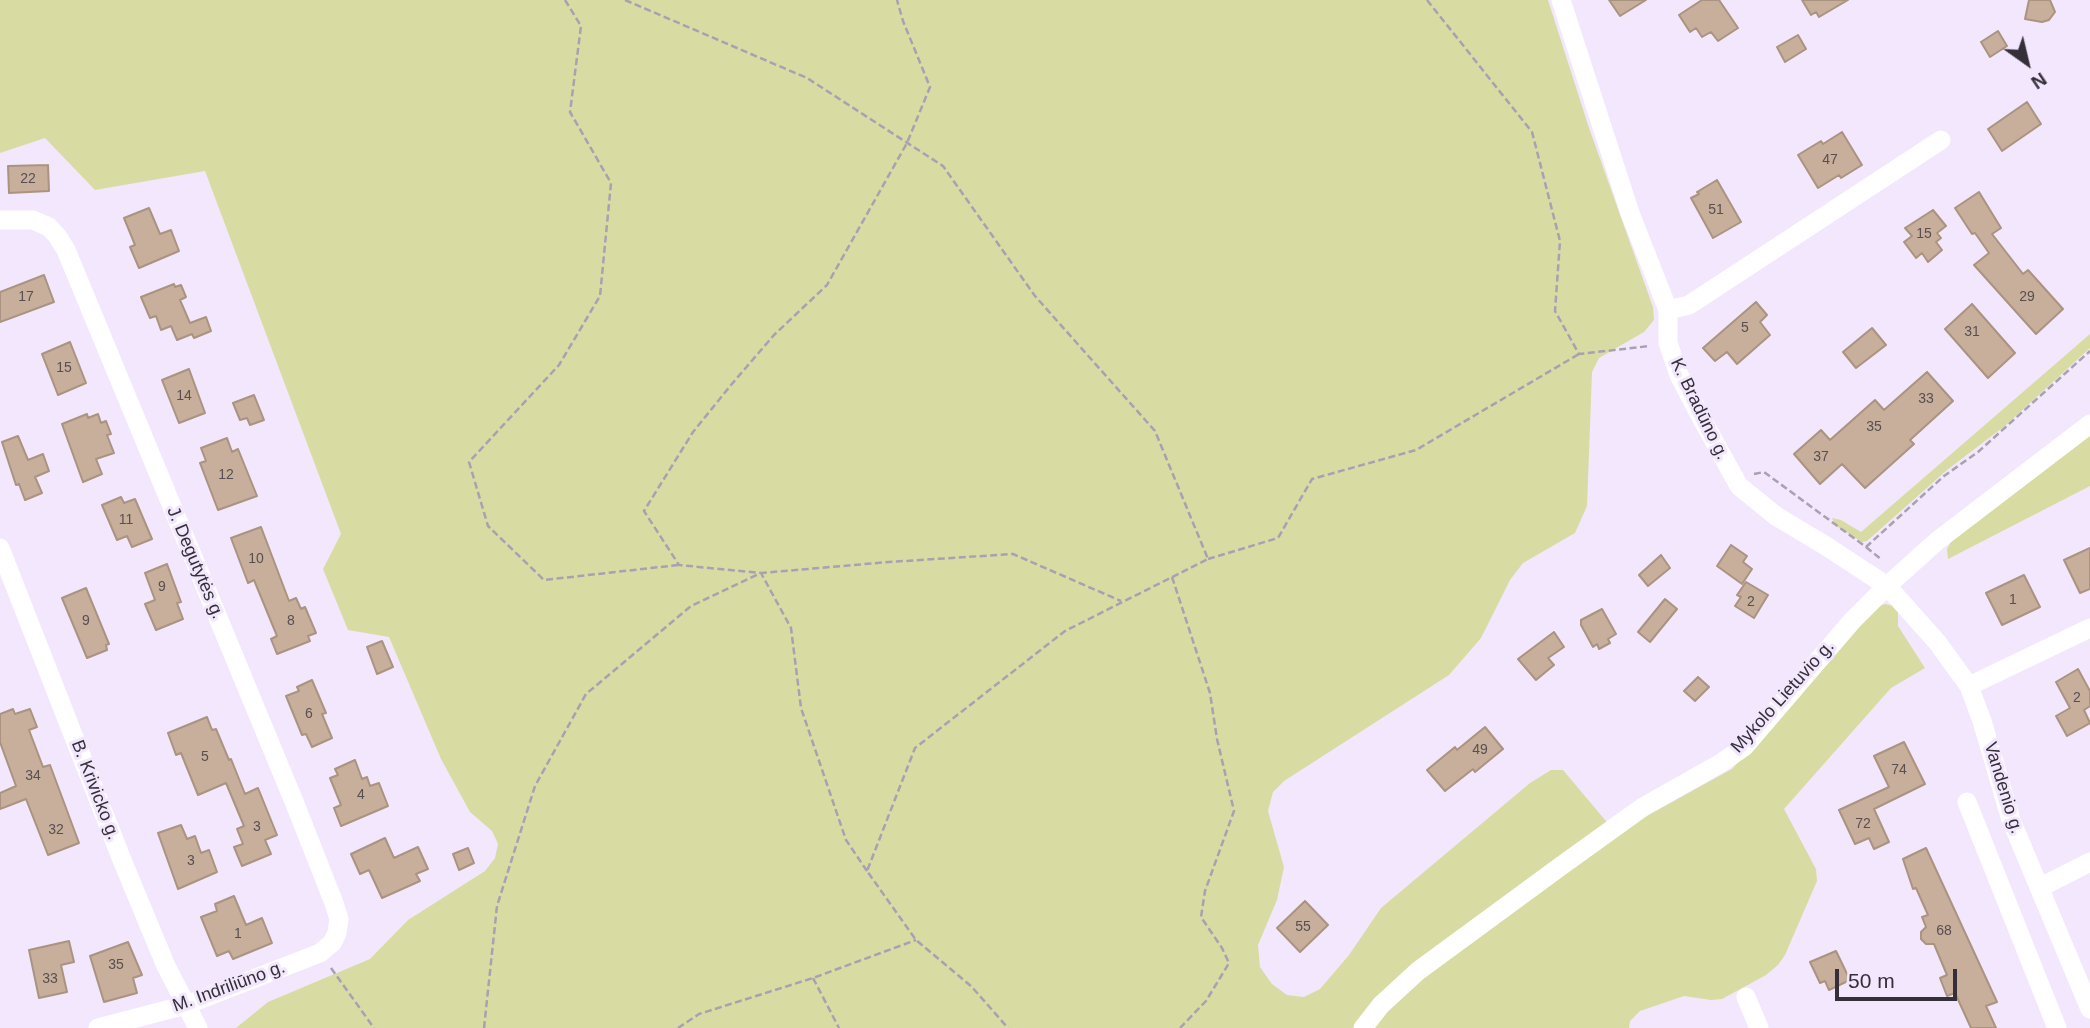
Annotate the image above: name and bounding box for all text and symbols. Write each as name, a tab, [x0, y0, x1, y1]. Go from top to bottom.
north arrow	[1992, 28, 2062, 98]
text: N	[2027, 68, 2051, 93]
house number: 47	[1822, 152, 1838, 168]
house number: 22	[20, 171, 36, 187]
house number: 51	[1708, 202, 1724, 218]
house number: 15	[1916, 226, 1932, 242]
house number: 17	[18, 289, 34, 305]
house number: 29	[2019, 289, 2035, 305]
house number: 5	[1741, 320, 1749, 336]
house number: 31	[1964, 324, 1980, 340]
street label: K. Bradūno g.	[1665, 355, 1733, 463]
house number: 15	[56, 360, 72, 376]
house number: 14	[176, 388, 192, 404]
house number: 33	[1918, 391, 1934, 407]
house number: 35	[1866, 419, 1882, 435]
house number: 37	[1813, 449, 1829, 465]
house number: 12	[218, 467, 234, 483]
street label: J. Degutytės g.	[162, 504, 228, 622]
house number: 11	[119, 512, 133, 528]
house number: 10	[248, 551, 264, 567]
house number: 9	[158, 579, 166, 595]
house number: 1	[2009, 592, 2017, 608]
house number: 2	[1747, 594, 1755, 610]
house number: 9	[82, 613, 90, 629]
house number: 8	[287, 613, 295, 629]
street label: Mykolo Lietuvio g.	[1727, 636, 1839, 758]
house number: 2	[2073, 690, 2081, 706]
house number: 6	[305, 706, 313, 722]
street label: B. Krivicko g.	[66, 737, 124, 843]
street label: Vandenio g.	[1979, 740, 2027, 836]
house number: 49	[1472, 742, 1488, 758]
house number: 5	[201, 749, 209, 765]
house number: 74	[1891, 762, 1907, 778]
house number: 34	[25, 768, 41, 784]
house number: 4	[357, 787, 365, 803]
house number: 72	[1855, 816, 1871, 832]
house number: 3	[253, 819, 261, 835]
house number: 32	[48, 822, 64, 838]
house number: 3	[187, 853, 195, 869]
house number: 55	[1295, 919, 1311, 935]
house number: 68	[1936, 923, 1952, 939]
house number: 1	[234, 926, 242, 942]
scale bar	[1838, 954, 1960, 998]
house number: 35	[108, 957, 124, 973]
street label: M. Indriliūno g.	[170, 957, 288, 1017]
text: 50 m	[1848, 969, 1895, 992]
house number: 33	[42, 971, 58, 987]

